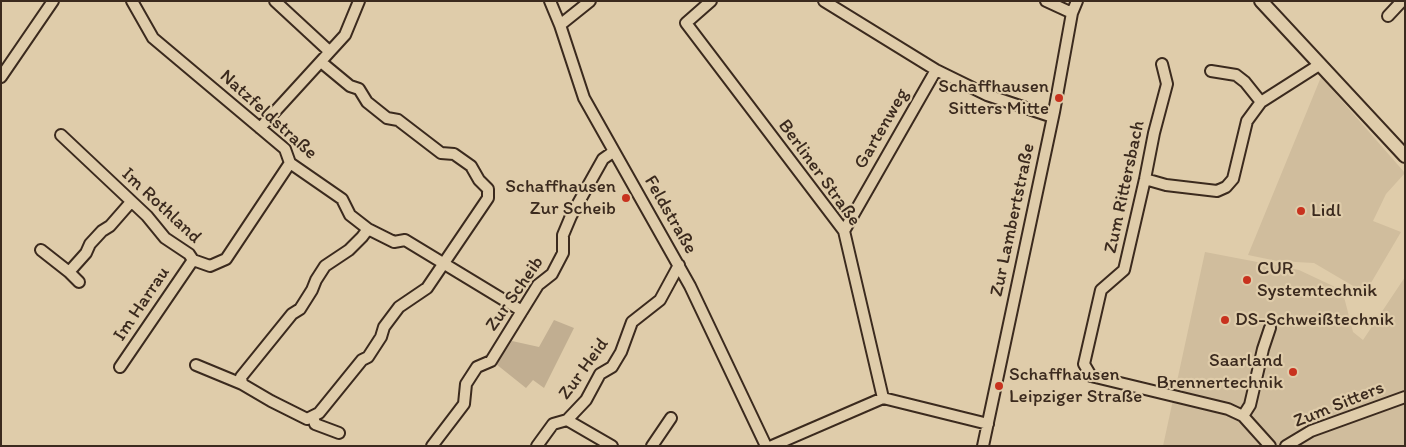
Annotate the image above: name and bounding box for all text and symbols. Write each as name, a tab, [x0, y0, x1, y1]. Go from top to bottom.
street label: Natzfeldstraße	[214, 65, 322, 165]
place label: Schaffhausen Sitters Mitte	[938, 76, 1049, 120]
street label: Gartenweg	[850, 85, 914, 173]
marker: Schaffhausen Sitters Mitte	[1053, 92, 1065, 104]
street label: Berliner Straße	[773, 115, 865, 231]
street label: Zum Rittersbach	[1100, 119, 1150, 255]
street label: Zur Lambertstraße	[986, 141, 1040, 299]
street label: Im Rothland	[116, 163, 206, 249]
street label: Feldstraße	[638, 172, 702, 258]
place label: Schaffhausen Zur Scheib	[505, 176, 616, 220]
marker: Schaffhausen Zur Scheib	[620, 192, 632, 204]
place label: Lidl	[1311, 200, 1341, 222]
marker: Lidl	[1295, 205, 1307, 217]
street label: Zur Scheib	[481, 252, 549, 336]
place label: CUR Systemtechnik	[1257, 258, 1377, 302]
street label: Im Harrau	[109, 262, 175, 346]
marker: CUR Systemtechnik	[1241, 274, 1253, 286]
place label: DS-Schweißtechnik	[1235, 309, 1394, 331]
marker: DS-Schweißtechnik	[1219, 314, 1231, 326]
street label: Zur Heid	[554, 334, 614, 404]
place label: Saarland Brennertechnik	[1156, 350, 1283, 394]
place label: Schaffhausen Leipziger Straße	[1009, 364, 1142, 408]
marker: Saarland Brennertechnik	[1287, 366, 1299, 378]
street label: Zum Sitters	[1290, 377, 1388, 433]
marker: Schaffhausen Leipziger Straße	[993, 380, 1005, 392]

